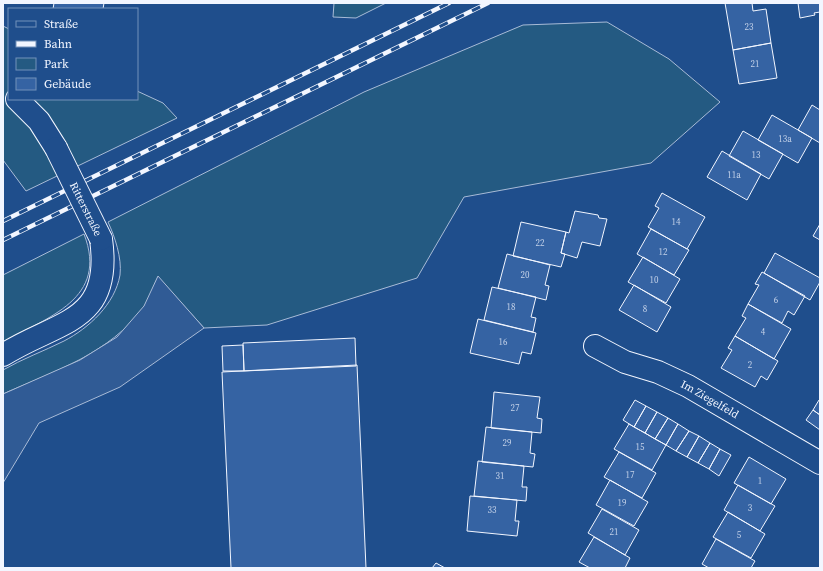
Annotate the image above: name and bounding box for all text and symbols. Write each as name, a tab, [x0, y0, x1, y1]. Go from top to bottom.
legend	[8, 8, 138, 100]
text: Straße	[44, 16, 78, 32]
house number: 23	[744, 21, 754, 33]
text: Bahn	[44, 36, 72, 52]
text: Park	[44, 56, 69, 72]
house number: 21	[750, 58, 760, 70]
text: Gebäude	[44, 76, 91, 92]
house number: 13a	[778, 133, 792, 145]
house number: 13	[751, 149, 761, 161]
house number: 11a	[727, 169, 741, 181]
street label: Ritterstraße	[66, 180, 106, 239]
house number: 14	[671, 216, 681, 228]
house number: 22	[535, 237, 545, 249]
house number: 12	[658, 246, 668, 258]
house number: 20	[520, 269, 530, 281]
house number: 10	[649, 274, 659, 286]
house number: 6	[774, 294, 779, 306]
house number: 18	[506, 301, 516, 313]
house number: 8	[643, 303, 648, 315]
house number: 4	[761, 326, 766, 338]
house number: 16	[498, 336, 508, 348]
house number: 2	[748, 359, 753, 371]
street label: Im Ziegelfeld	[678, 377, 742, 422]
house number: 27	[510, 402, 520, 414]
house number: 29	[502, 437, 512, 449]
house number: 15	[635, 441, 645, 453]
house number: 17	[625, 469, 635, 481]
house number: 31	[495, 470, 505, 482]
house number: 1	[758, 475, 762, 487]
house number: 19	[617, 497, 627, 509]
house number: 3	[748, 502, 753, 514]
house number: 33	[487, 504, 497, 516]
house number: 21	[609, 526, 619, 538]
house number: 5	[737, 529, 742, 541]

